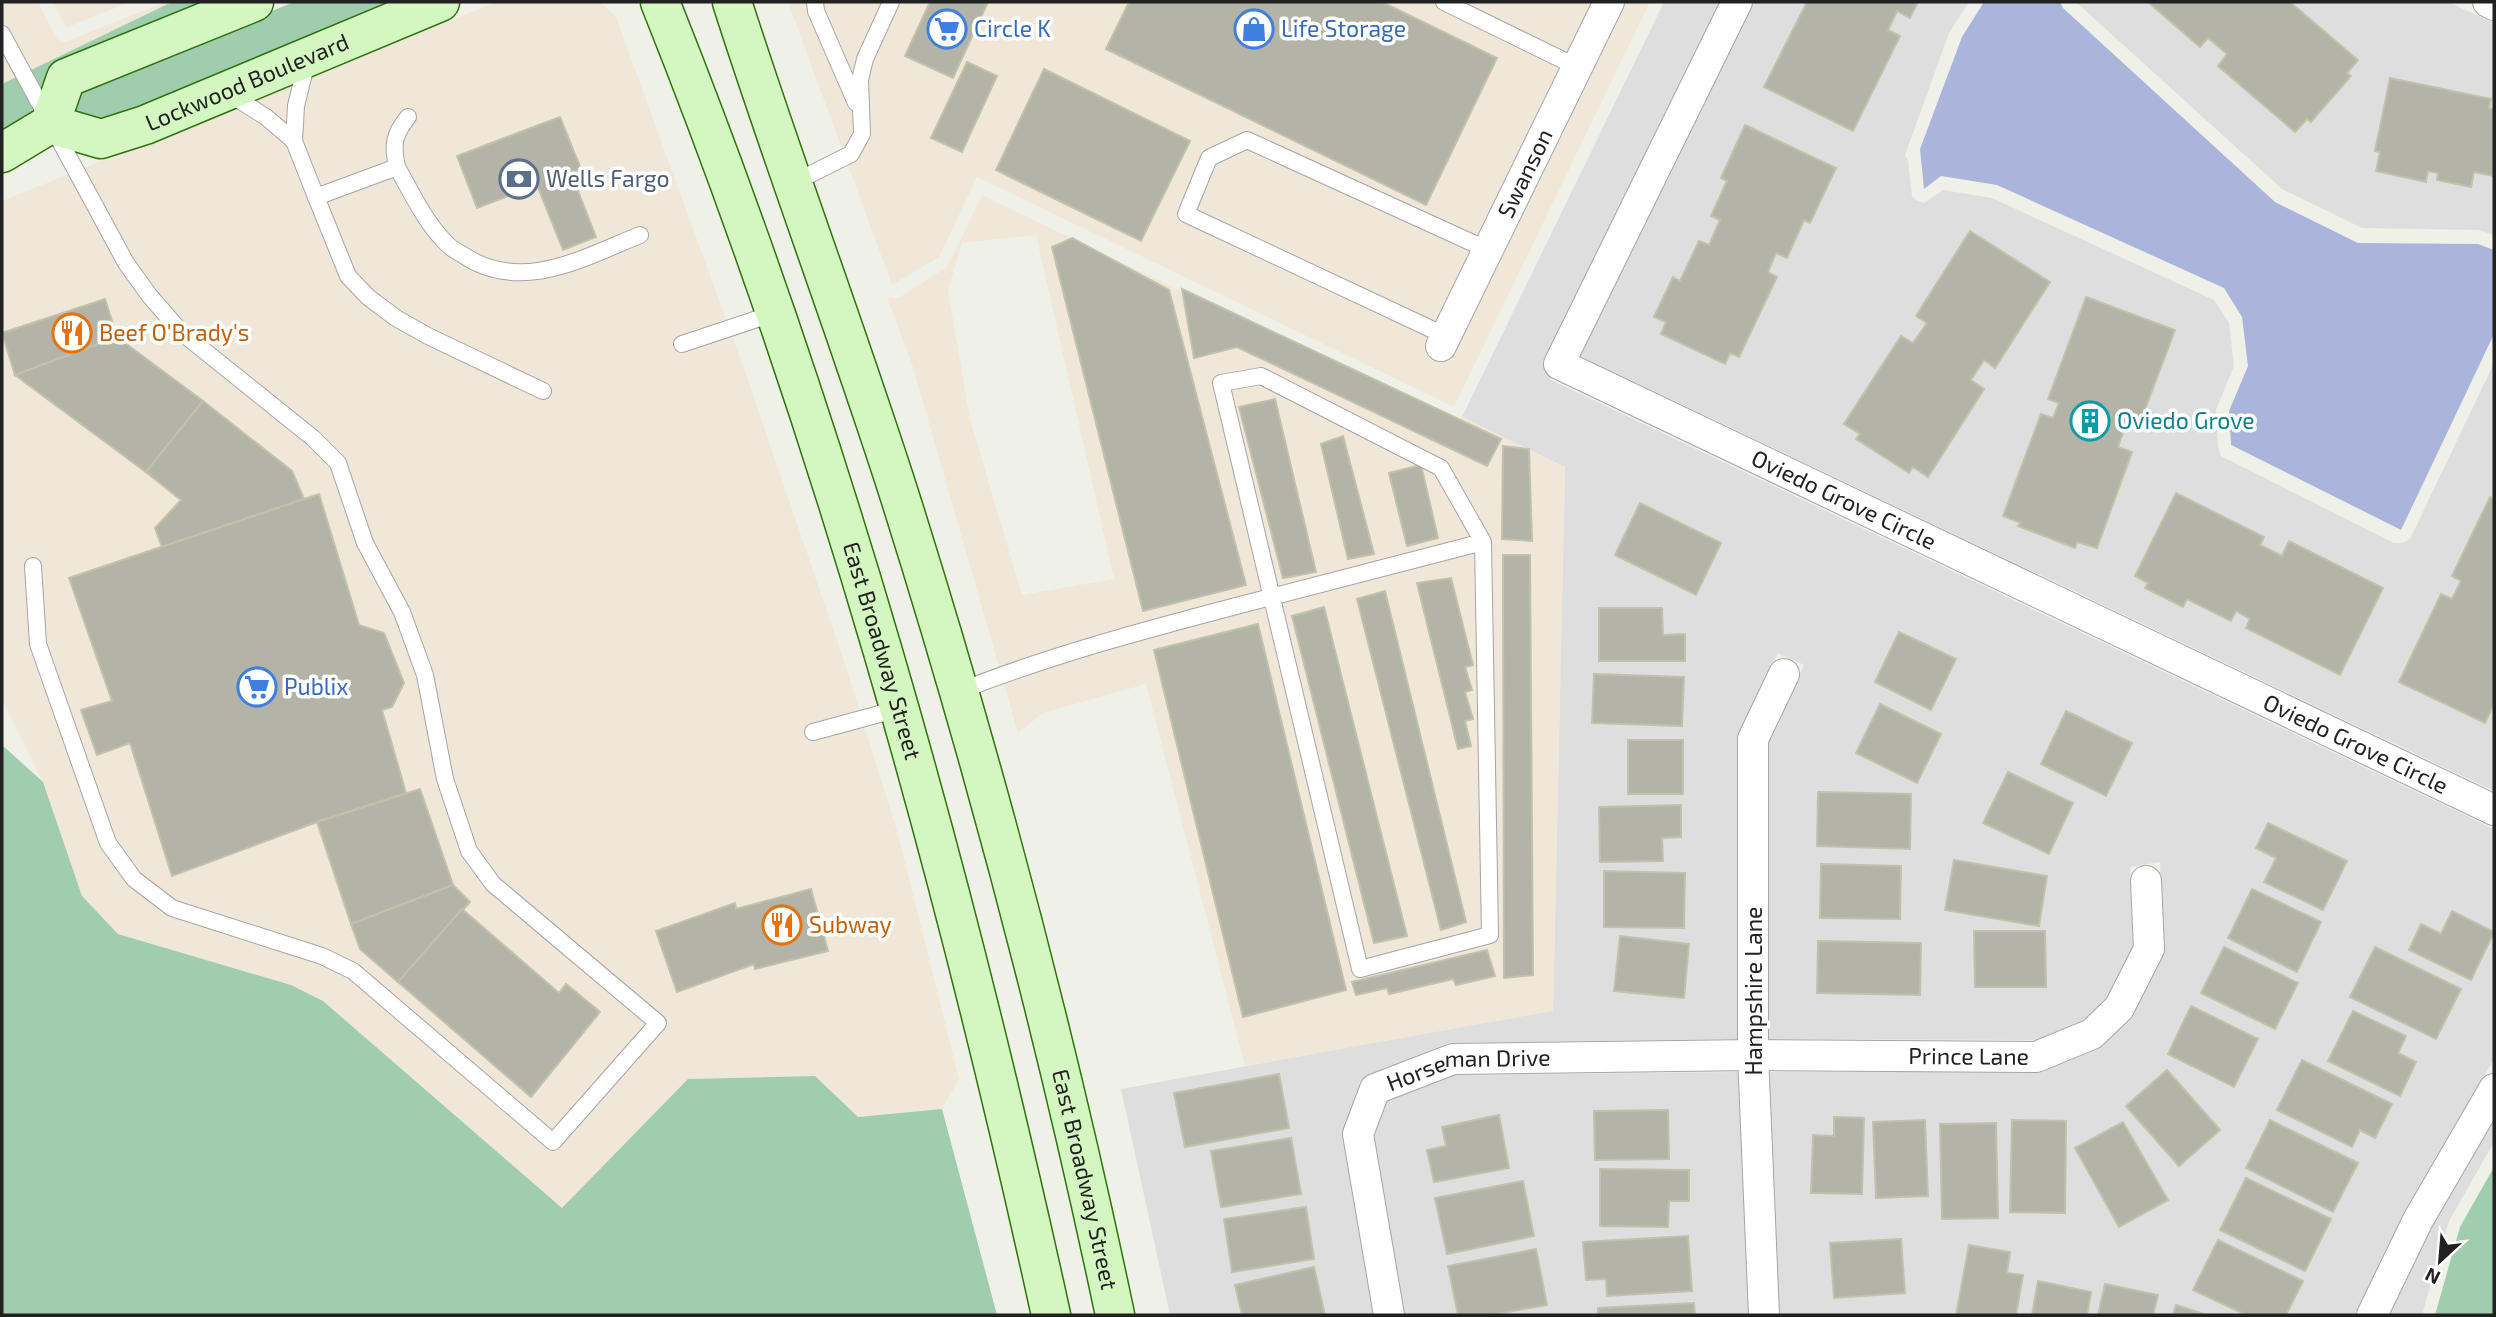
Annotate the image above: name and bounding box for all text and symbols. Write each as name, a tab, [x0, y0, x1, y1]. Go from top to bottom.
supermarket icon: Circle K	[926, 8, 968, 50]
shop icon: Life Storage	[1233, 8, 1275, 50]
place label: Circle K	[974, 14, 1051, 42]
place label: Life Storage	[1281, 14, 1406, 42]
street label: Lockwood Boulevard	[141, 27, 353, 136]
street label: Swanson	[1491, 124, 1558, 222]
bank icon: Wells Fargo	[498, 158, 540, 200]
place label: Wells Fargo	[546, 164, 670, 192]
restaurant icon: Beef O'Brady's	[51, 312, 93, 354]
place label: Beef O'Brady's	[99, 318, 250, 346]
building icon: Oviedo Grove	[2069, 400, 2111, 442]
place label: Oviedo Grove	[2117, 406, 2255, 434]
street label: Oviedo Grove Circle	[1747, 443, 1941, 555]
street label: East Broadway Street	[838, 538, 928, 763]
supermarket icon: Publix	[236, 666, 278, 708]
place label: Publix	[284, 672, 348, 700]
street label: Oviedo Grove Circle	[2259, 687, 2453, 799]
restaurant icon: Subway	[761, 904, 803, 946]
street label: Hampshire Lane	[1739, 907, 1767, 1075]
place label: Subway	[809, 910, 892, 938]
street label: Prince Lane	[1908, 1041, 2029, 1070]
street label: Horseman Drive	[1382, 1043, 1551, 1096]
street label: East Broadway Street	[1047, 1066, 1124, 1292]
north arrow	[2405, 1226, 2475, 1296]
text: N	[2421, 1263, 2444, 1290]

